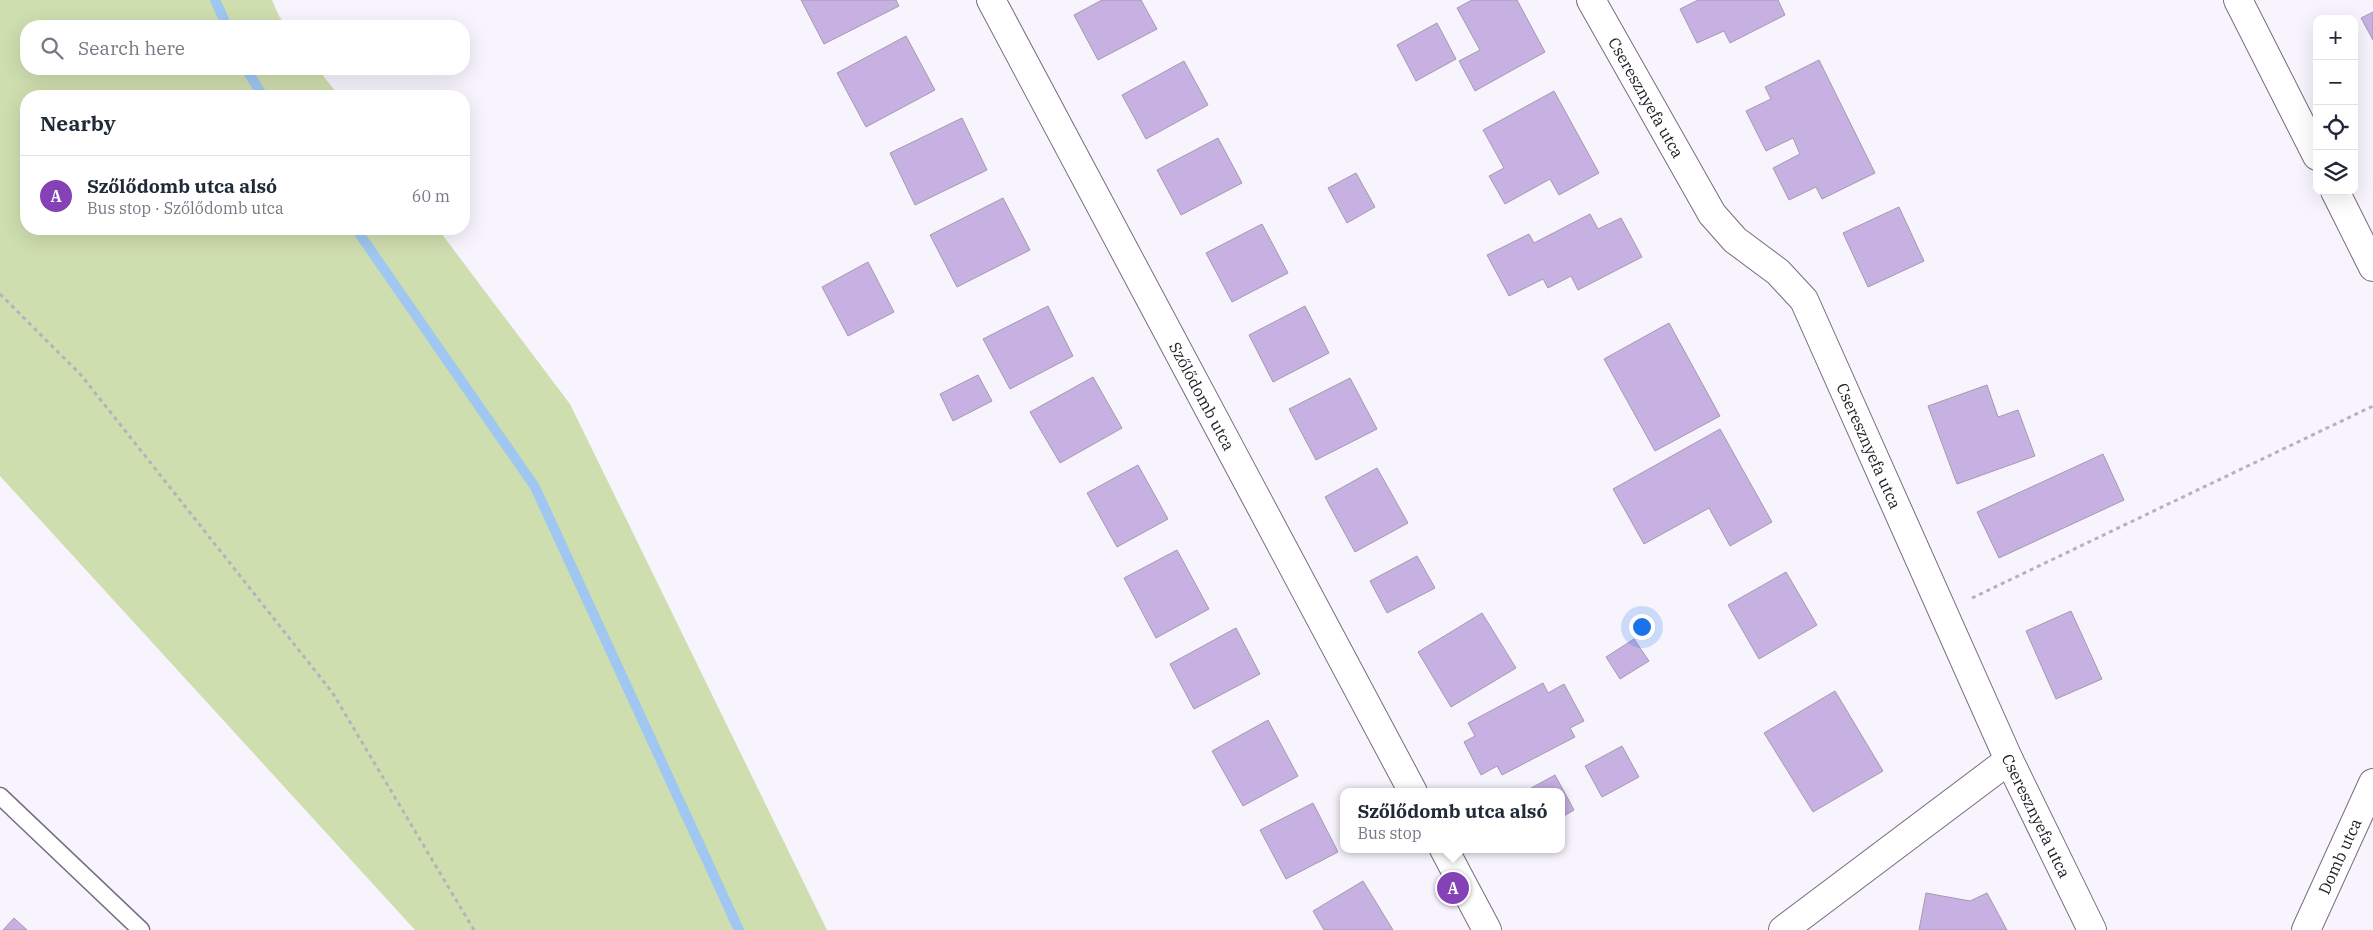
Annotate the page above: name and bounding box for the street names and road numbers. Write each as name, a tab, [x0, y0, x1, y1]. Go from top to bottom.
street label: Cseresznyefa utca	[1604, 34, 1688, 162]
street label: Szőlődomb utca	[1165, 339, 1239, 454]
street label: Cseresznyefa utca	[1832, 380, 1906, 512]
street label: Cseresznyefa utca	[1998, 751, 2075, 881]
street label: Domb utca	[2314, 815, 2366, 897]

